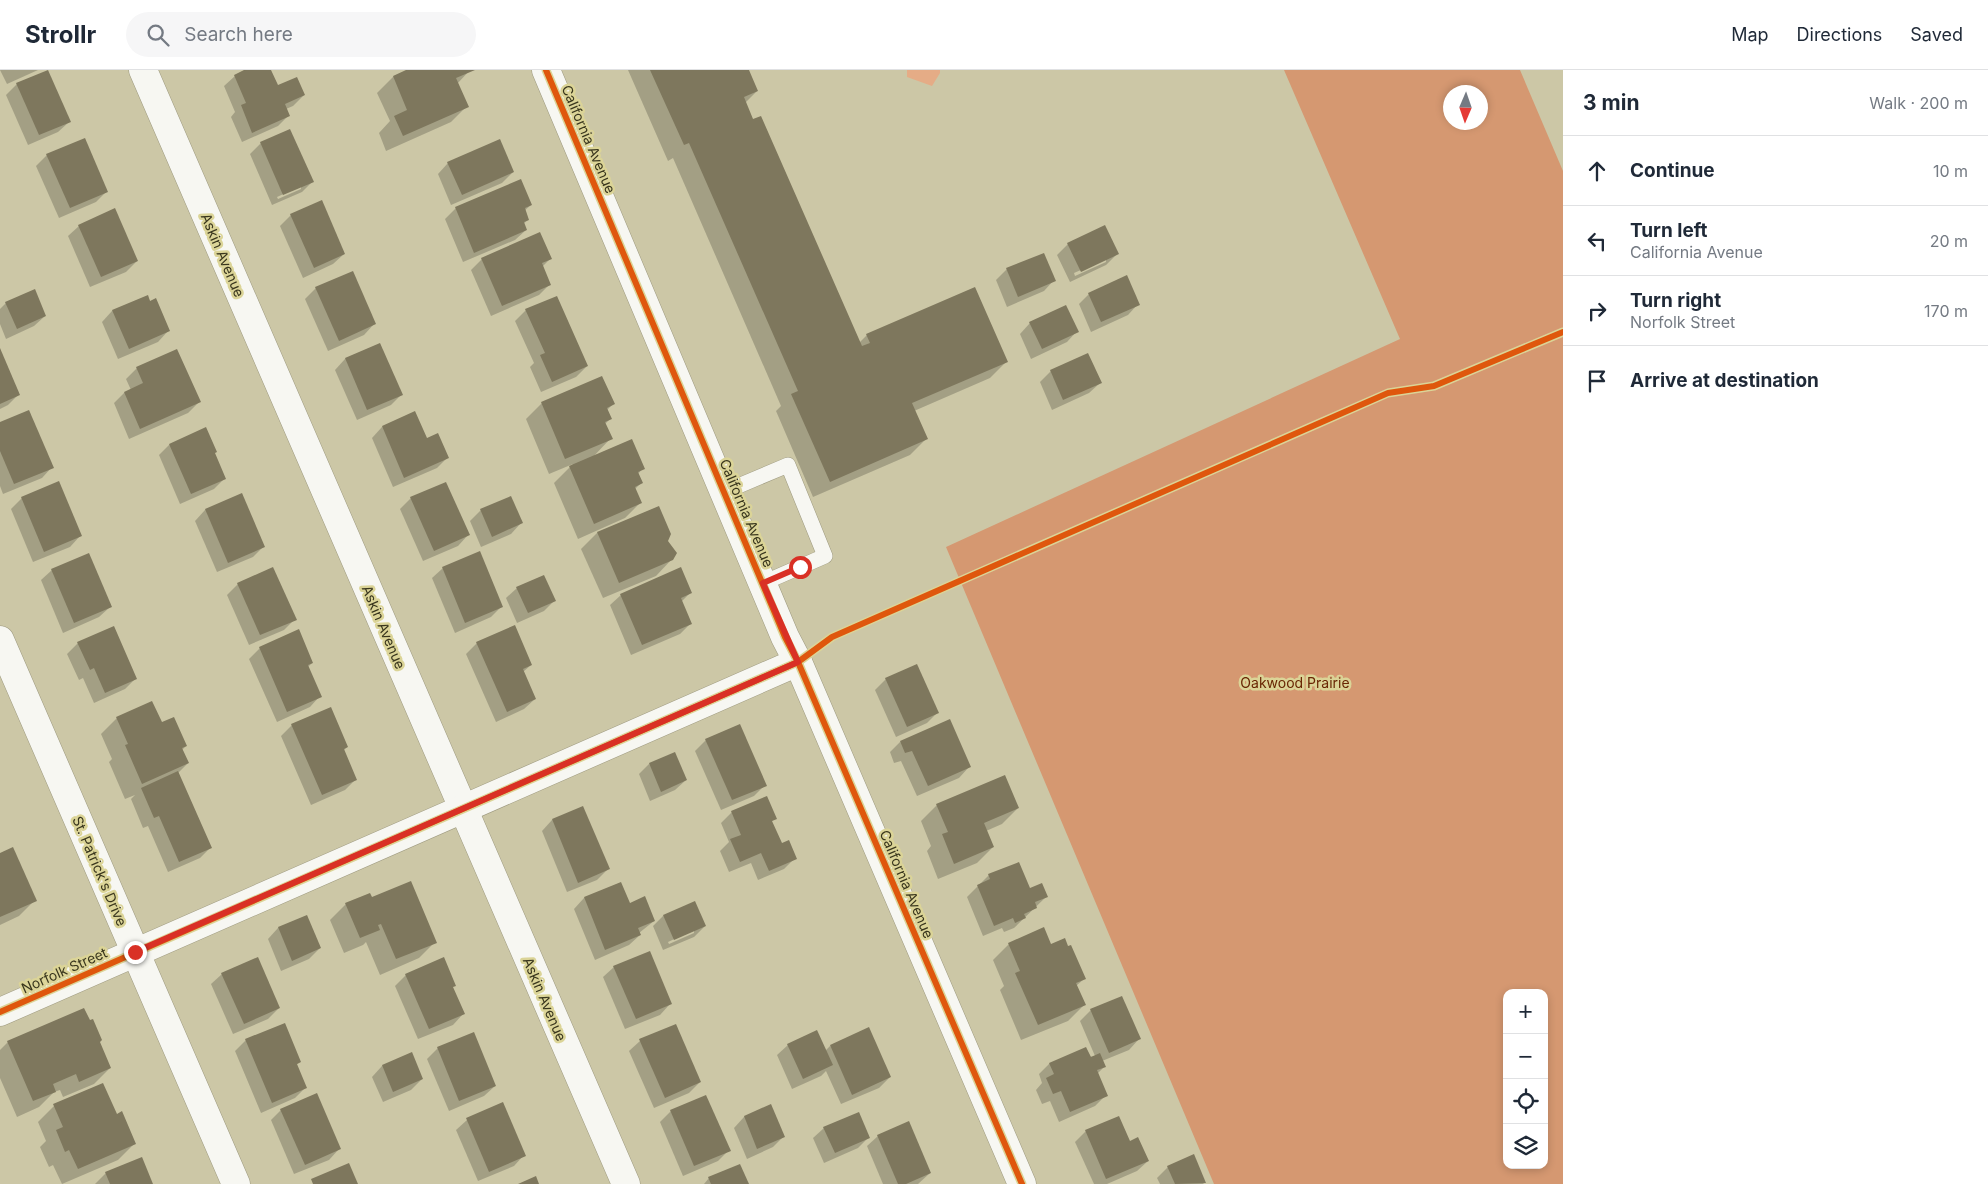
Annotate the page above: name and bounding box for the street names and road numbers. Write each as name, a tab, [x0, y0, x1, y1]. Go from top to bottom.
street label: California Avenue	[558, 82, 620, 196]
street label: Askin Avenue	[198, 210, 248, 300]
street label: California Avenue	[716, 456, 778, 570]
street label: Askin Avenue	[359, 582, 409, 672]
street label: St. Patrick's Drive	[69, 813, 131, 929]
street label: California Avenue	[876, 827, 938, 941]
street label: Norfolk Street	[18, 943, 110, 997]
street label: Askin Avenue	[520, 954, 570, 1044]

